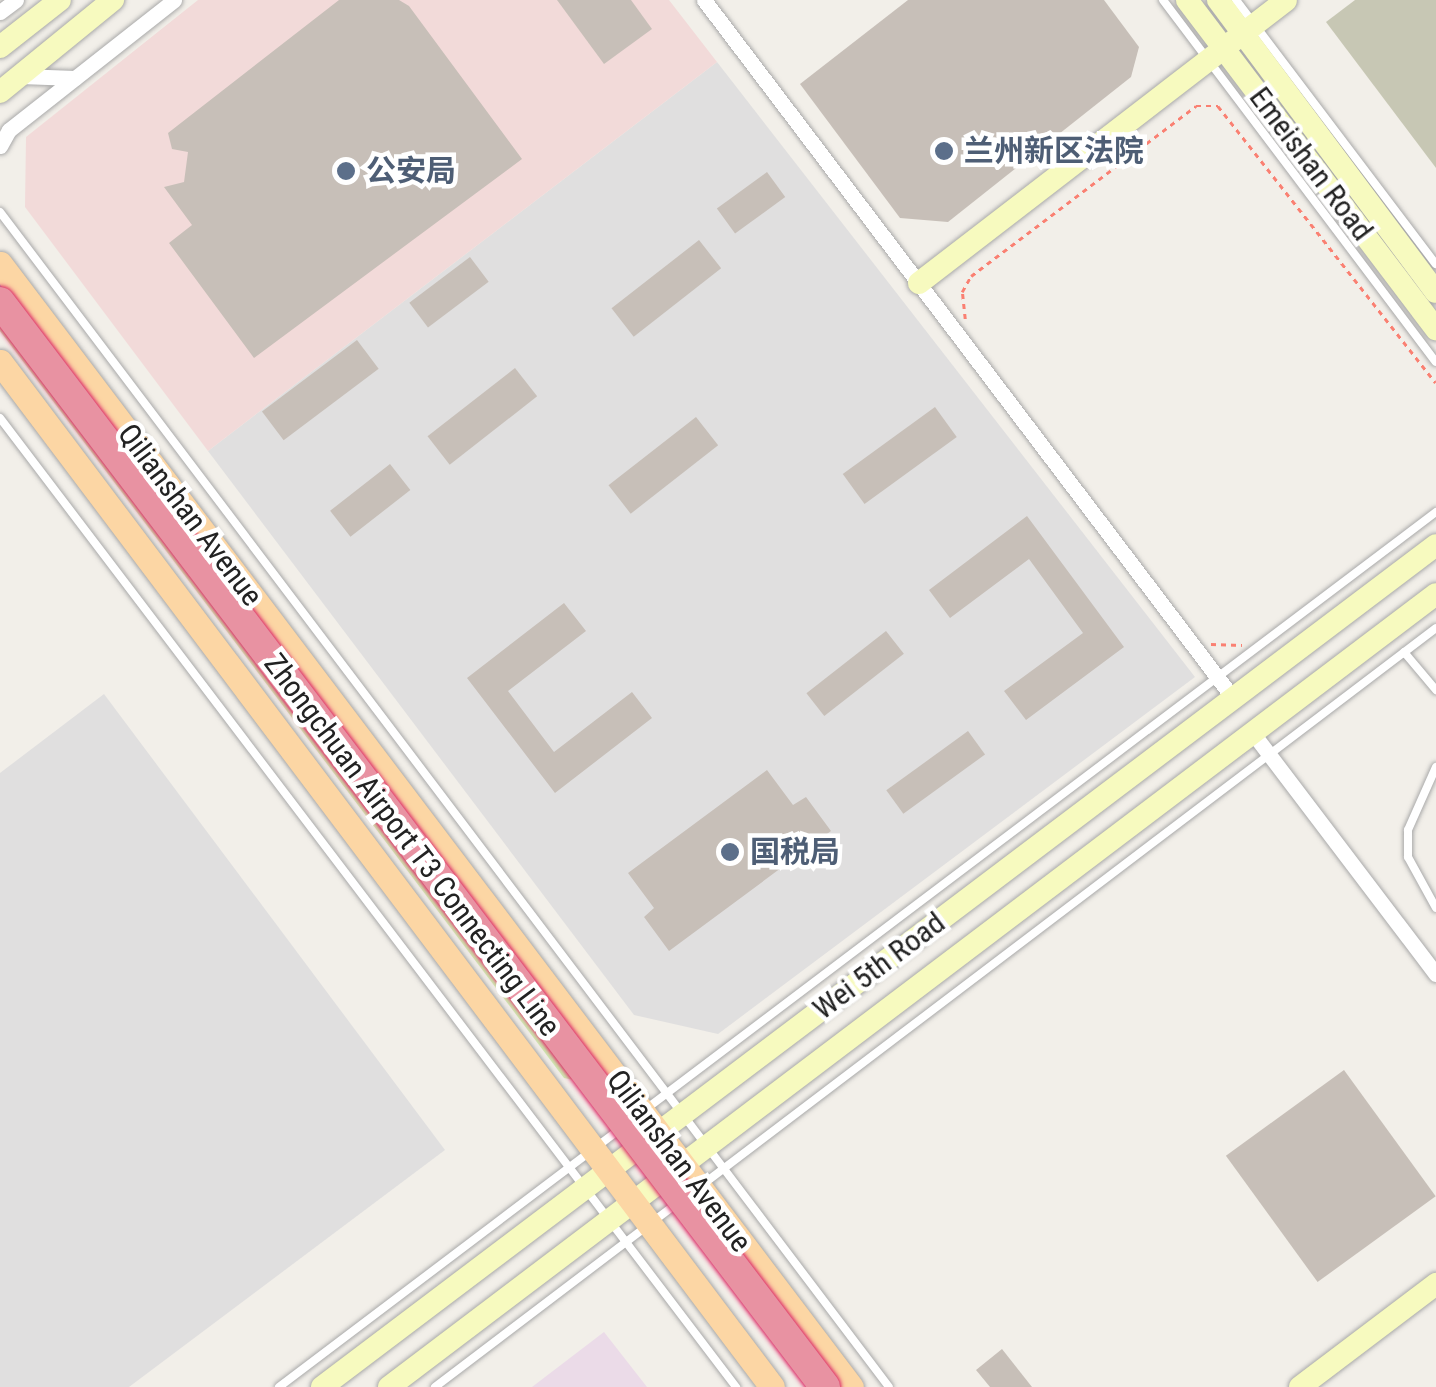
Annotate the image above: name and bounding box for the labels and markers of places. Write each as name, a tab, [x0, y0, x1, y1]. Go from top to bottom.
place label: 兰州新区法院	[964, 133, 1144, 169]
marker: 兰州新区法院	[933, 140, 955, 162]
place label: 公安局	[366, 153, 456, 189]
marker: 公安局	[335, 160, 357, 182]
place label: 国税局	[750, 834, 840, 870]
marker: 国税局	[719, 841, 741, 863]

